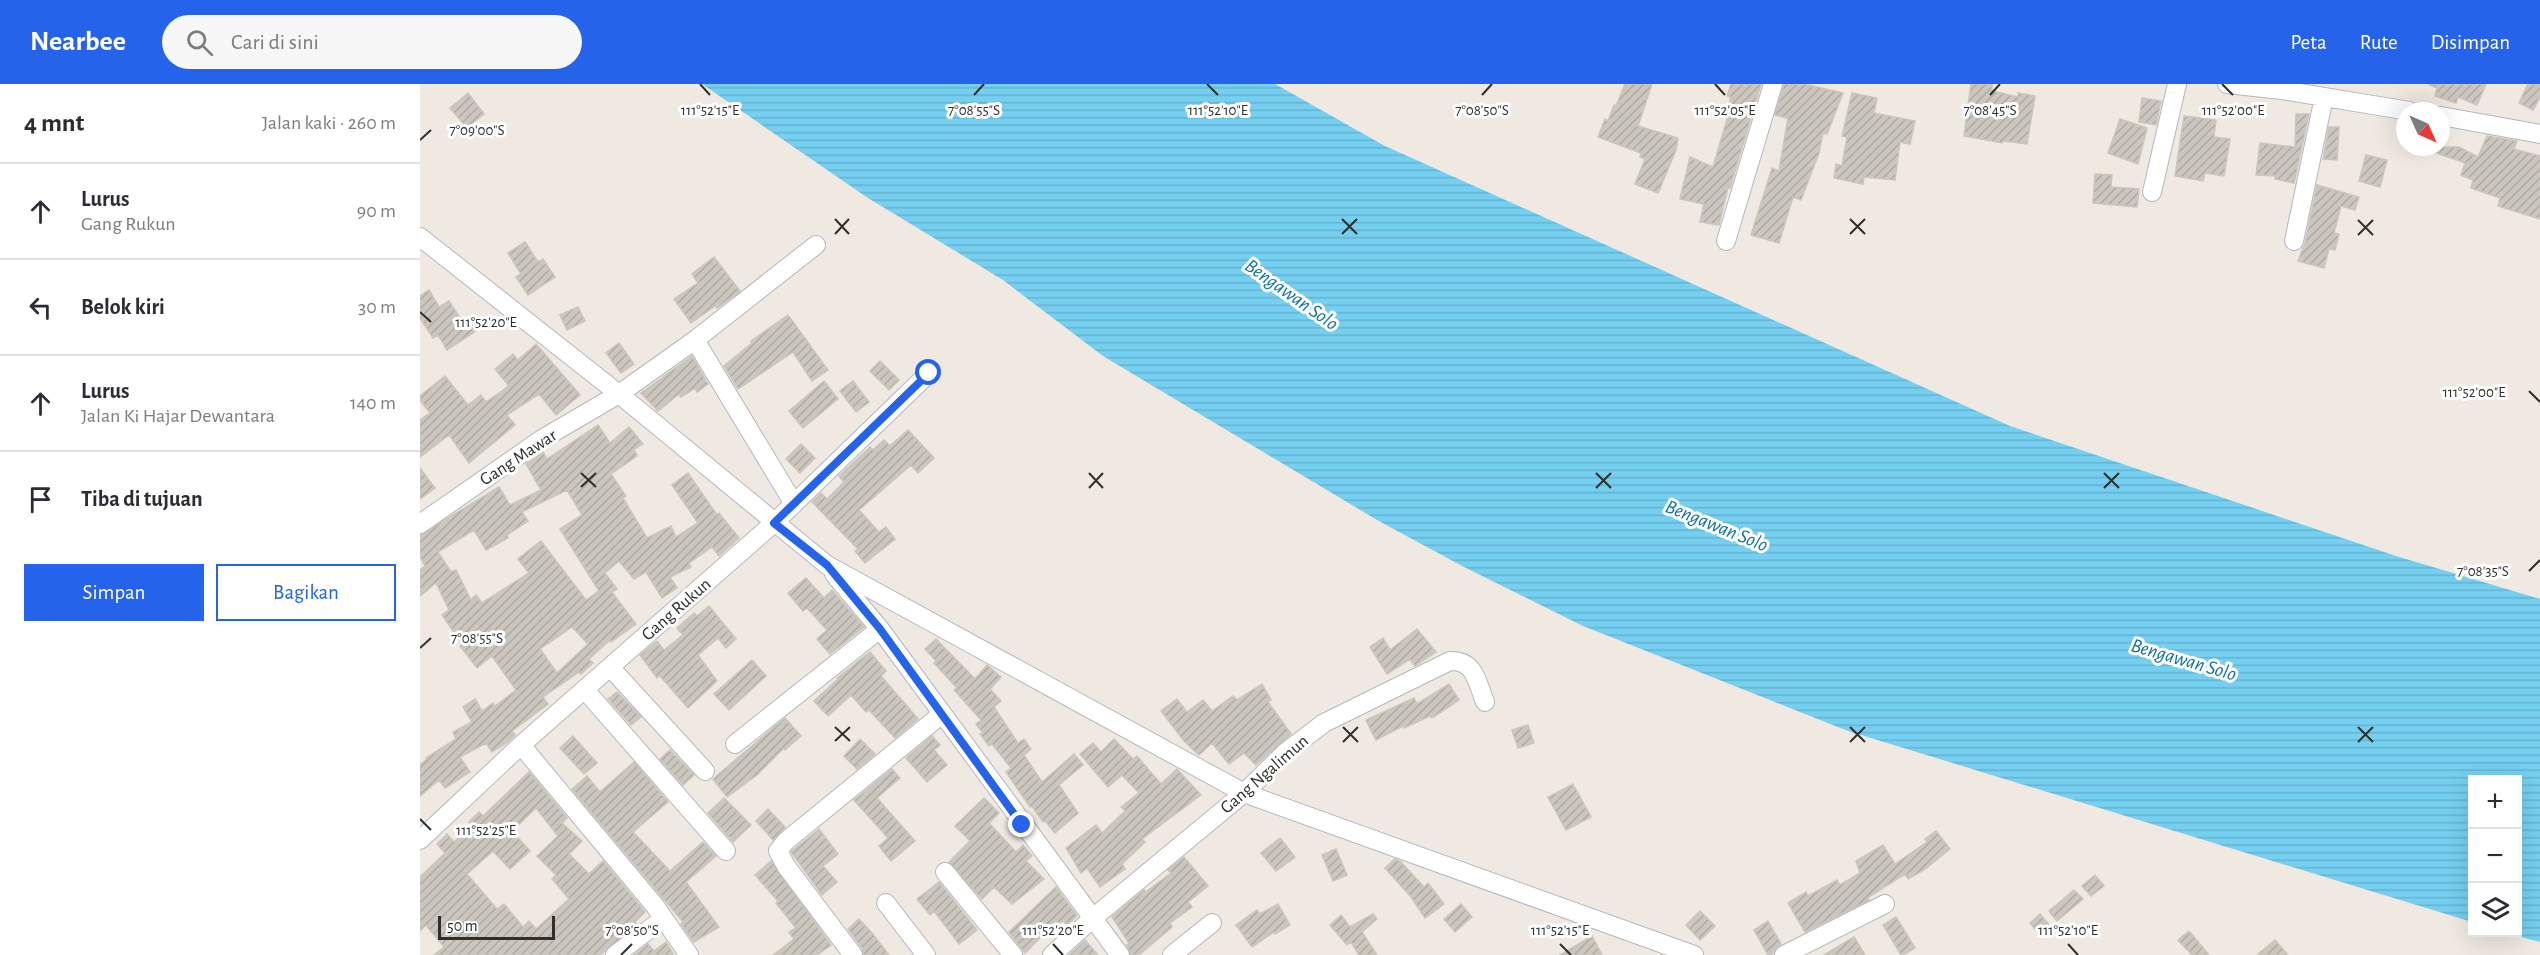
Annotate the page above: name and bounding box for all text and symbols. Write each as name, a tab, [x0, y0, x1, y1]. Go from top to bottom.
search box	[162, 15, 582, 69]
icon: search	[183, 26, 216, 59]
text: Nearbee	[30, 28, 126, 56]
text: Cari di sini	[231, 31, 319, 53]
text: Peta	[2291, 32, 2327, 53]
text: Rute	[2360, 32, 2398, 53]
text: Disimpan	[2431, 32, 2510, 53]
north arrow	[2396, 102, 2450, 156]
text: 111°52'15"E	[681, 103, 739, 118]
text: 7°08'55"S	[948, 103, 1000, 118]
text: 111°52'10"E	[1188, 103, 1248, 118]
text: 7°08'50"S	[1455, 103, 1509, 118]
text: 111°52'05"E	[1694, 103, 1756, 118]
text: 7°08'45"S	[1964, 103, 2016, 118]
text: 111°52'00"E	[2202, 103, 2264, 118]
text: 4 mnt	[24, 110, 84, 136]
text: Jalan kaki · 260 m	[262, 113, 396, 133]
text: 7°09'00"S	[449, 123, 505, 138]
text: Lurus	[81, 188, 130, 210]
icon: ahead	[24, 195, 57, 228]
text: 90 m	[357, 201, 396, 221]
text: Gang Rukun	[81, 214, 176, 234]
water label: Bengawan Solo	[1241, 255, 1342, 334]
icon: left	[24, 291, 57, 324]
text: Belok kiri	[81, 296, 165, 318]
text: 30 m	[358, 297, 396, 317]
text: 111°52'20"E	[455, 315, 517, 330]
route start	[915, 359, 941, 385]
text: Lurus	[81, 380, 130, 402]
text: 111°52'00"E	[2443, 385, 2505, 400]
icon: ahead	[24, 387, 57, 420]
text: 140 m	[350, 393, 396, 413]
text: Jalan Ki Hajar Dewantara	[81, 406, 275, 426]
street label: Gang Mawar	[477, 426, 560, 489]
icon: arrive	[24, 483, 57, 516]
text: Tiba di tujuan	[81, 488, 203, 510]
water label: Bengawan Solo	[1663, 496, 1771, 556]
button: Simpan	[24, 564, 204, 621]
button: Bagikan	[216, 564, 396, 621]
text: 7°08'35"S	[2457, 564, 2509, 579]
street label: Gang Rukun	[639, 575, 715, 644]
text: 7°08'55"S	[451, 631, 503, 646]
water label: Bengawan Solo	[2129, 635, 2239, 685]
street label: Gang Ngalimun	[1217, 732, 1312, 818]
map controls	[2468, 775, 2522, 937]
button: +	[2468, 775, 2522, 829]
route end	[1008, 811, 1034, 837]
text: 111°52'25"E	[456, 823, 516, 838]
button: −	[2468, 829, 2522, 883]
button: layers	[2468, 883, 2522, 937]
scale bar	[438, 913, 555, 940]
text: 50 m	[447, 918, 478, 934]
text: 7°08'50"S	[605, 923, 659, 938]
text: 111°52'20"E	[1022, 923, 1084, 938]
text: 111°52'15"E	[1531, 923, 1589, 938]
text: 111°52'10"E	[2038, 923, 2098, 938]

